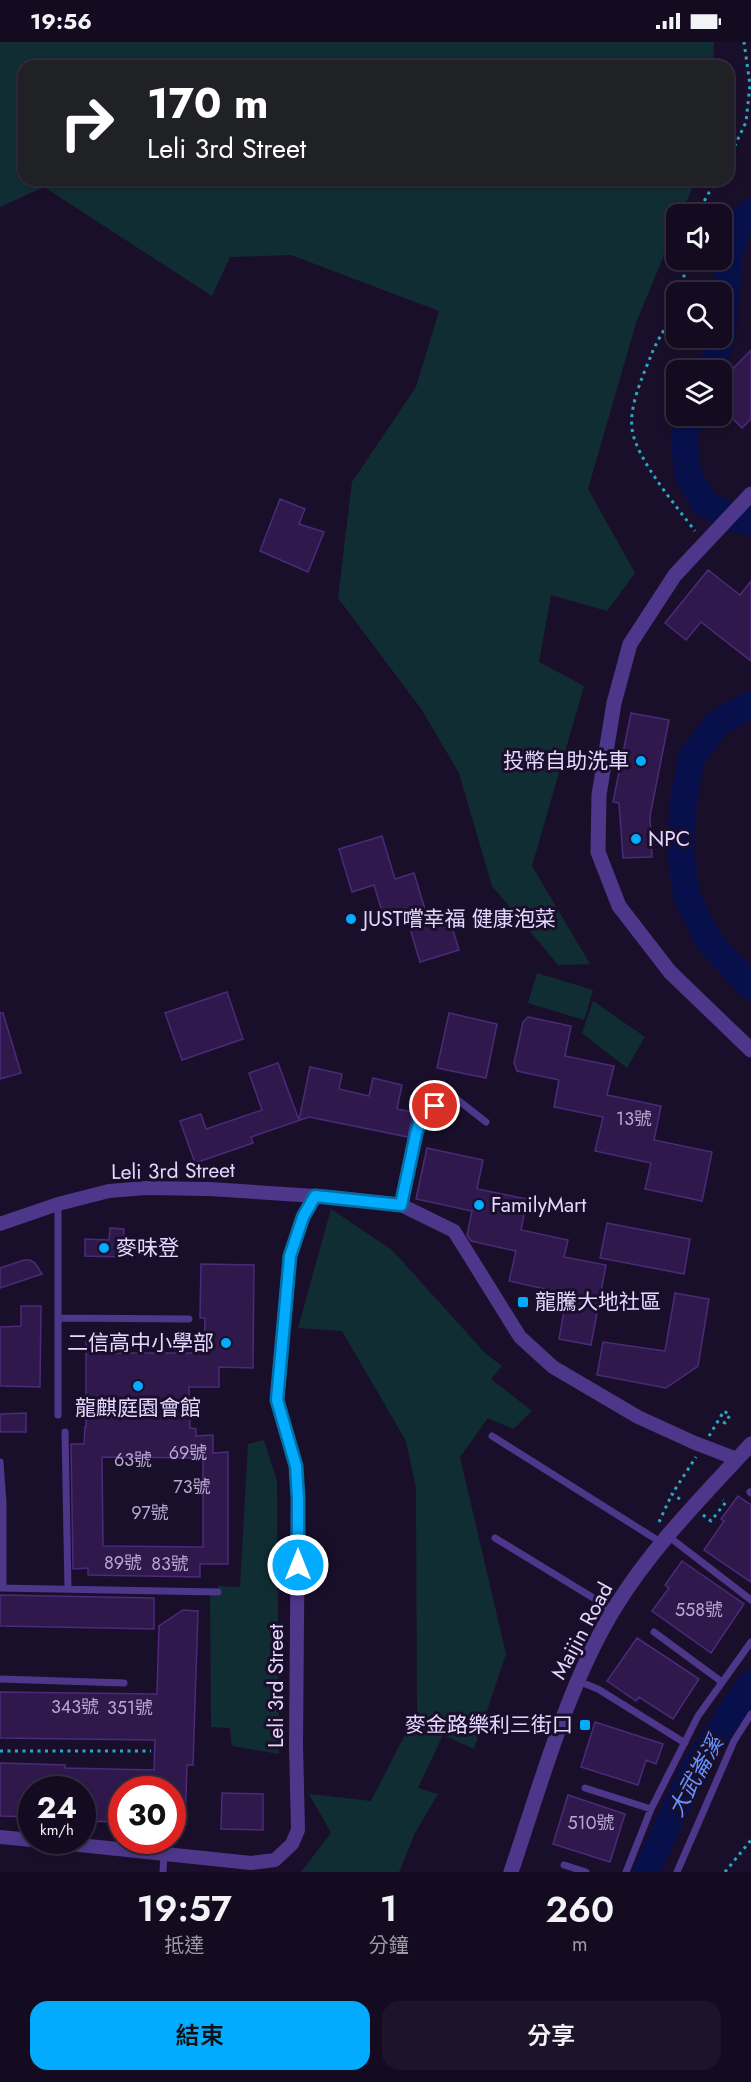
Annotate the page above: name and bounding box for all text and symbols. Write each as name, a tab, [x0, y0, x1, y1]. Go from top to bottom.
text: 19:56	[30, 5, 92, 37]
text: 170 m	[147, 73, 269, 134]
icon: right	[48, 84, 126, 162]
text: Leli 3rd Street	[147, 129, 306, 168]
map controls	[666, 204, 732, 426]
button: sound	[666, 204, 732, 270]
button: search	[666, 282, 732, 348]
button: layers	[666, 360, 732, 426]
place label: 投幣自助洗車	[503, 746, 629, 776]
marker: 投幣自助洗車	[634, 754, 648, 768]
place label: NPC	[648, 824, 690, 854]
marker: NPC	[629, 832, 643, 846]
place label: JUST嚐幸福 健康泡菜	[360, 904, 556, 934]
marker: JUST嚐幸福 健康泡菜	[344, 912, 358, 926]
pin	[409, 1080, 460, 1131]
icon: arrive	[418, 1089, 451, 1122]
house number: 13號	[616, 1106, 652, 1132]
street label: Leli 3rd Street	[111, 1155, 235, 1187]
place label: FamilyMart	[491, 1190, 586, 1220]
marker: FamilyMart	[472, 1198, 486, 1212]
place label: 麥味登	[116, 1233, 179, 1263]
marker: 麥味登	[97, 1241, 111, 1255]
place label: 龍騰大地社區	[535, 1287, 661, 1317]
marker: 龍騰大地社區	[516, 1295, 530, 1309]
place label: 二信高中小學部	[67, 1328, 214, 1358]
marker: 二信高中小學部	[219, 1336, 233, 1350]
marker: 龍麒庭園會館	[131, 1379, 145, 1393]
place label: 龍麒庭園會館	[75, 1393, 201, 1423]
house number: 69號	[169, 1440, 207, 1466]
house number: 63號	[114, 1447, 152, 1473]
house number: 73號	[173, 1474, 211, 1500]
house number: 97號	[131, 1500, 169, 1526]
position arrow	[266, 1533, 330, 1597]
house number: 89號	[104, 1550, 142, 1576]
house number: 83號	[151, 1551, 189, 1577]
street label: Maijin Road	[544, 1577, 620, 1685]
house number: 558號	[675, 1597, 723, 1623]
street label: Leli 3rd Street	[261, 1624, 291, 1748]
house number: 343號	[51, 1694, 99, 1720]
house number: 351號	[107, 1695, 153, 1721]
place label: 麥金路樂利三街口	[405, 1710, 573, 1740]
marker: 麥金路樂利三街口	[578, 1718, 592, 1732]
water label: 大武崙溪	[660, 1727, 732, 1822]
speed limit sign: 30	[108, 1776, 186, 1854]
text: 24	[37, 1786, 77, 1829]
house number: 510號	[567, 1810, 615, 1836]
text: km/h	[40, 1819, 74, 1841]
text: 19:57	[137, 1882, 232, 1934]
text: 1	[380, 1882, 398, 1934]
text: 260	[545, 1883, 614, 1935]
text: m	[572, 1930, 588, 1959]
text: 抵達	[164, 1931, 204, 1960]
text: 分鐘	[369, 1931, 409, 1960]
button: 結束	[30, 2001, 370, 2070]
button: 分享	[382, 2001, 721, 2070]

